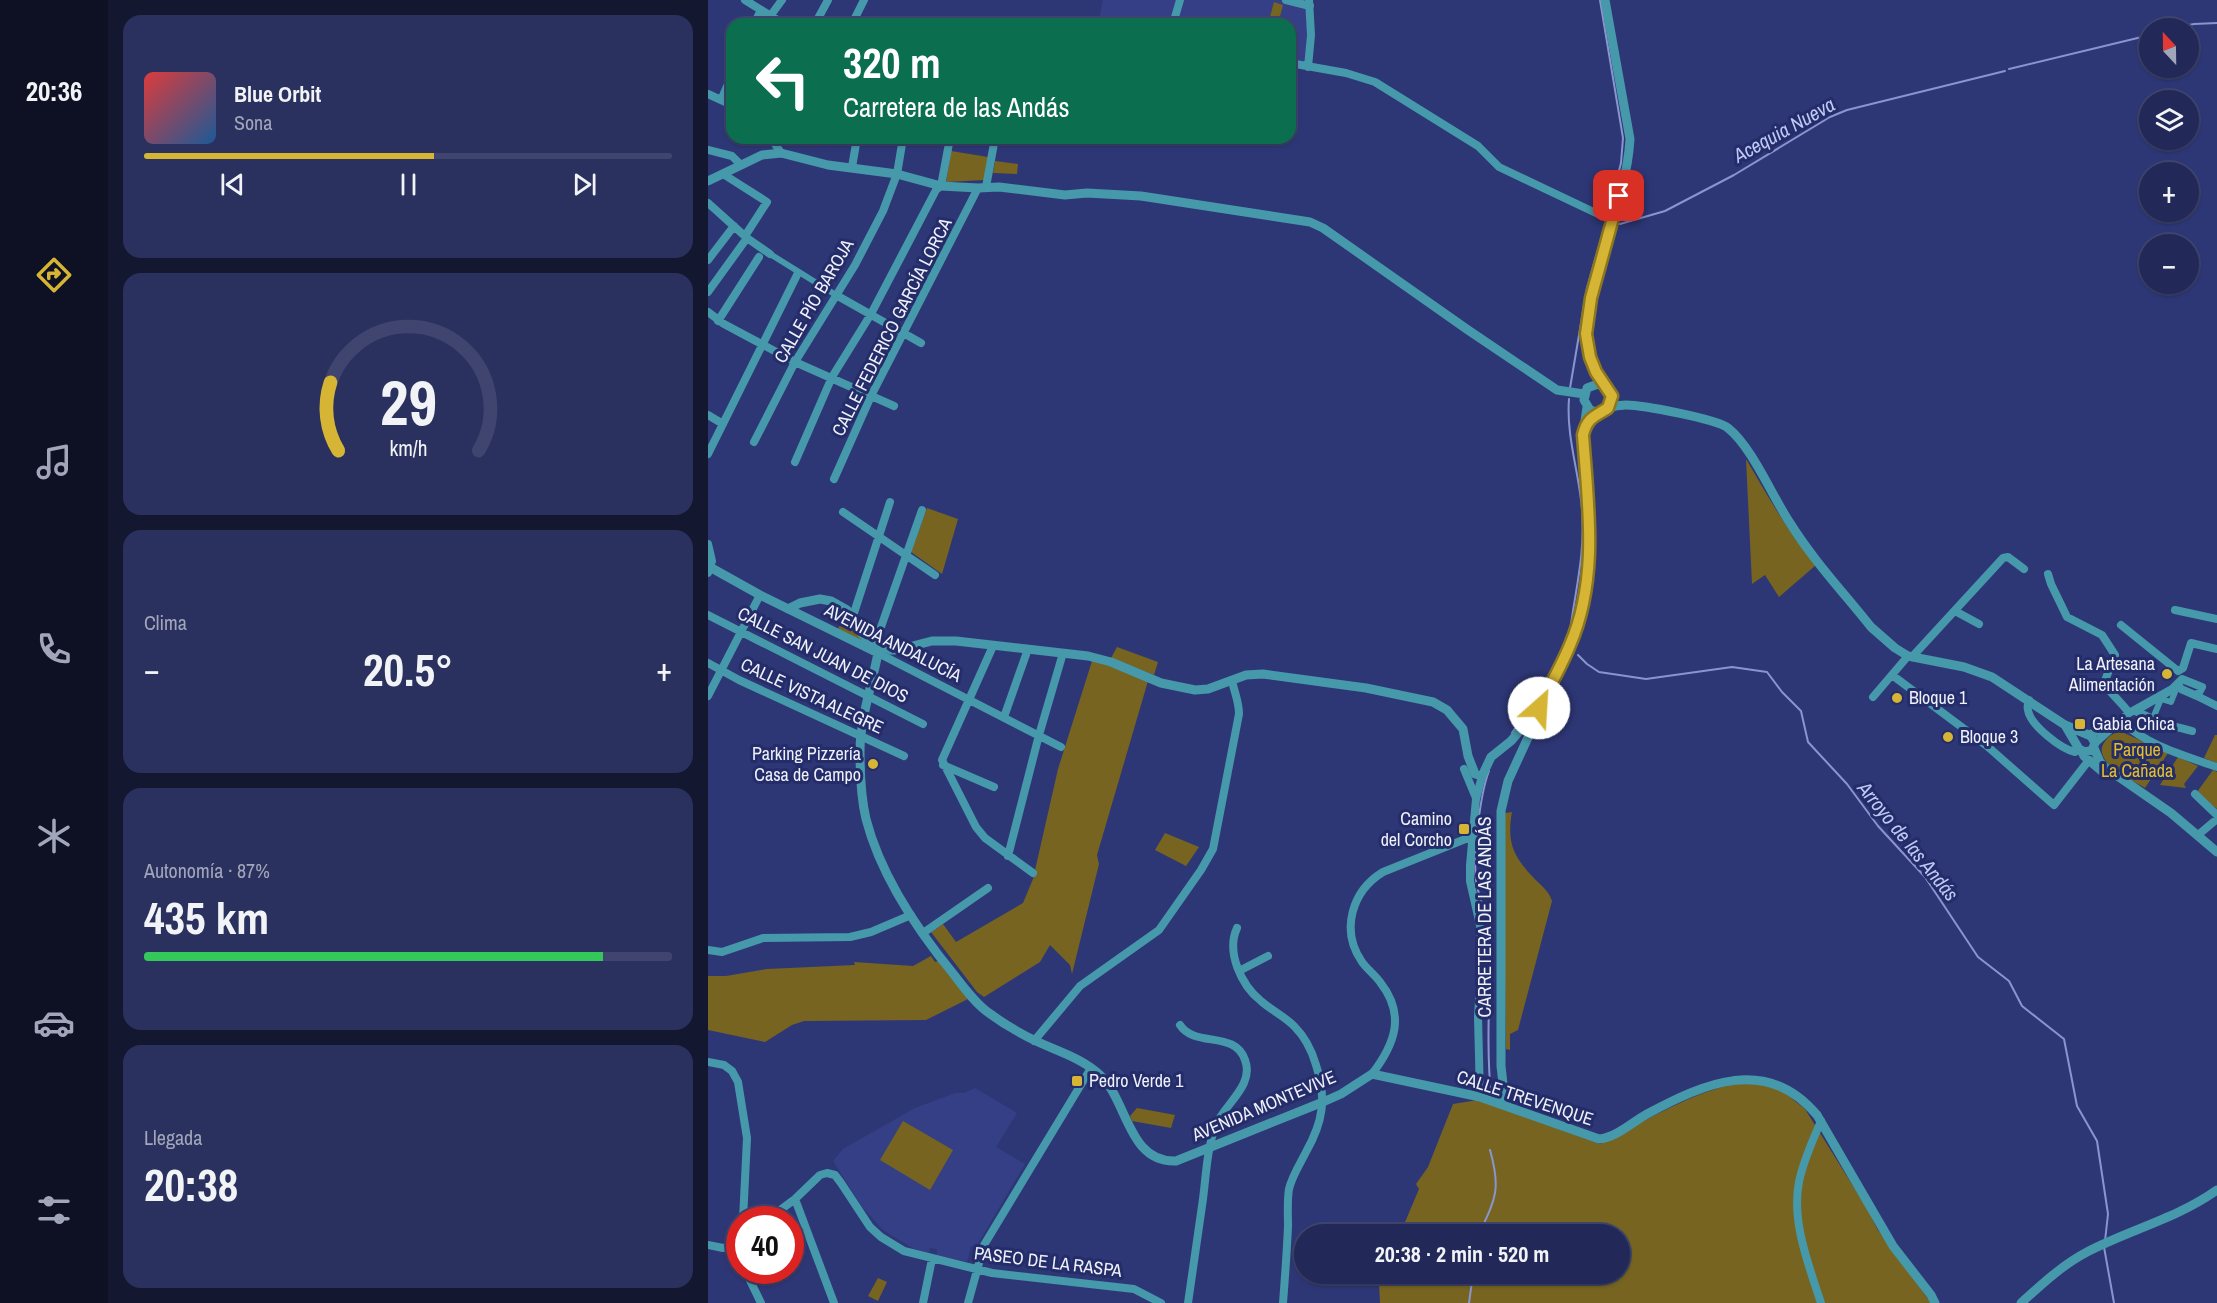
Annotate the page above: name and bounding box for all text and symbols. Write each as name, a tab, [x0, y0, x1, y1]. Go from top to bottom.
north arrow	[2139, 18, 2199, 78]
map controls	[2139, 18, 2199, 294]
text: 320 m	[843, 35, 941, 91]
icon: left	[744, 42, 822, 120]
text: 20:36	[26, 73, 82, 109]
text: Blue Orbit	[234, 79, 321, 109]
text: Carretera de las Andás	[843, 89, 1069, 125]
button: layers	[2139, 90, 2199, 150]
water label: Acequia Nueva	[1727, 91, 1839, 169]
text: Sona	[234, 109, 272, 136]
button: +	[2139, 162, 2199, 222]
icon: previous	[216, 168, 249, 201]
icon: pause	[392, 168, 425, 201]
icon: next	[568, 168, 601, 201]
pin	[1593, 170, 1644, 221]
icon: arrive	[1602, 179, 1635, 212]
street label: CALLE FEDERICO GARCÍA LORCA	[825, 213, 958, 440]
street label: CALLE PÍO BAROJA	[768, 234, 859, 367]
button: −	[2139, 234, 2199, 294]
icon: directions	[33, 254, 75, 296]
text: 29	[380, 360, 436, 444]
text: km/h	[389, 434, 427, 463]
icon: music	[33, 441, 75, 483]
street label: AVENIDA ANDALUCÍA	[820, 597, 966, 688]
street label: CALLE SAN JUAN DE DIOS	[733, 601, 913, 709]
text: Clima	[144, 609, 187, 636]
icon: phone	[33, 628, 75, 670]
text: 20.5°	[363, 639, 453, 700]
text: −	[144, 647, 160, 691]
text: +	[656, 647, 672, 691]
place label: La Artesana Alimentación	[2068, 651, 2155, 697]
street label: CALLE VISTA ALEGRE	[737, 652, 888, 740]
marker: La Artesana Alimentación	[2160, 667, 2174, 681]
position arrow	[1507, 676, 1571, 740]
place label: Bloque 1	[1909, 685, 1968, 710]
marker: Bloque 1	[1890, 691, 1904, 705]
place label: Gabia Chica	[2092, 711, 2175, 736]
marker: Gabia Chica	[2073, 717, 2087, 731]
place label: Bloque 3	[1960, 724, 2018, 749]
marker: Bloque 3	[1941, 730, 1955, 744]
park label: Parque La Cañada	[2101, 737, 2173, 783]
place label: Parking Pizzería Casa de Campo	[752, 741, 861, 787]
marker: Parking Pizzería Casa de Campo	[866, 757, 880, 771]
water label: Arroyo de las Andás	[1851, 774, 1965, 906]
place label: Camino del Corcho	[1381, 806, 1452, 852]
icon: climate	[33, 815, 75, 857]
street label: CARRETERA DE LAS ANDÁS	[1472, 816, 1497, 1017]
marker: Camino del Corcho	[1457, 822, 1471, 836]
text: Autonomía · 87%	[144, 857, 270, 884]
text: 435 km	[144, 887, 269, 948]
icon: car	[33, 1002, 75, 1044]
street label: AVENIDA MONTEVIVE	[1187, 1064, 1340, 1148]
street label: CALLE TREVENQUE	[1454, 1064, 1597, 1131]
place label: Pedro Verde 1	[1089, 1068, 1184, 1093]
marker: Pedro Verde 1	[1070, 1074, 1084, 1088]
text: Llegada	[144, 1124, 202, 1151]
text: 20:38	[144, 1154, 238, 1215]
icon: filters	[33, 1189, 75, 1231]
speed limit sign: 40	[726, 1206, 804, 1284]
text: 20:38 · 2 min · 520 m	[1375, 1239, 1549, 1269]
street label: PASEO DE LA RASPA	[973, 1240, 1124, 1283]

